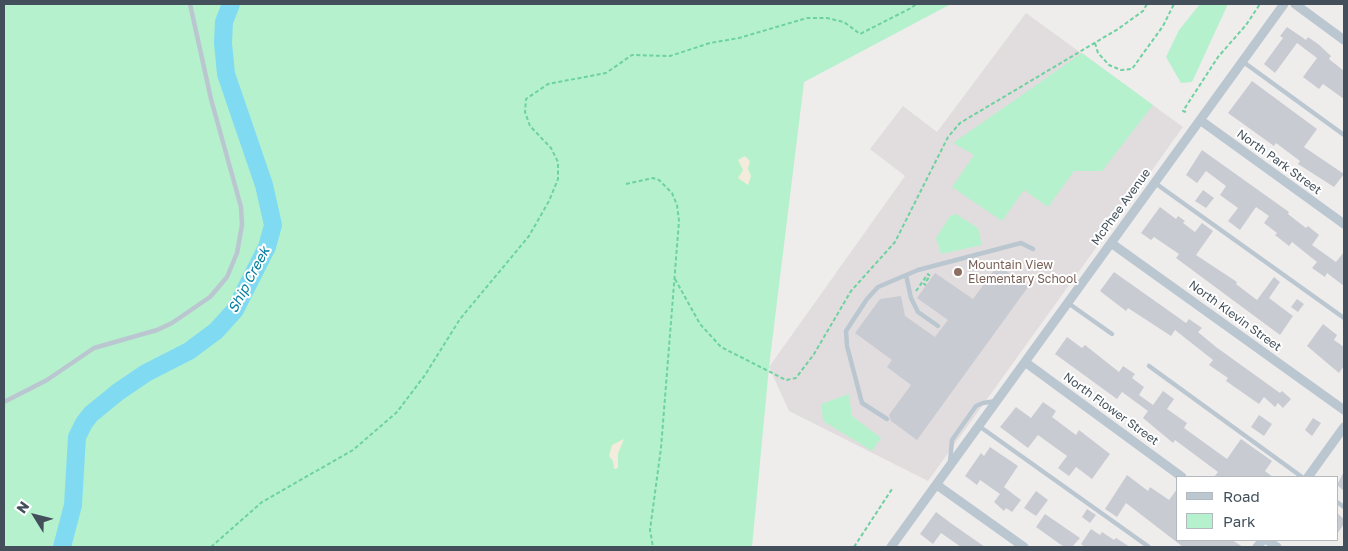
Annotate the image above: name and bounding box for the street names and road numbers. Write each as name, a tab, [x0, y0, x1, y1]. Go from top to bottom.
street label: North Park Street	[1234, 127, 1324, 197]
street label: McPhee Avenue	[1088, 166, 1154, 248]
street label: North Klevin Street	[1186, 278, 1284, 354]
street label: North Flower Street	[1061, 370, 1161, 448]

